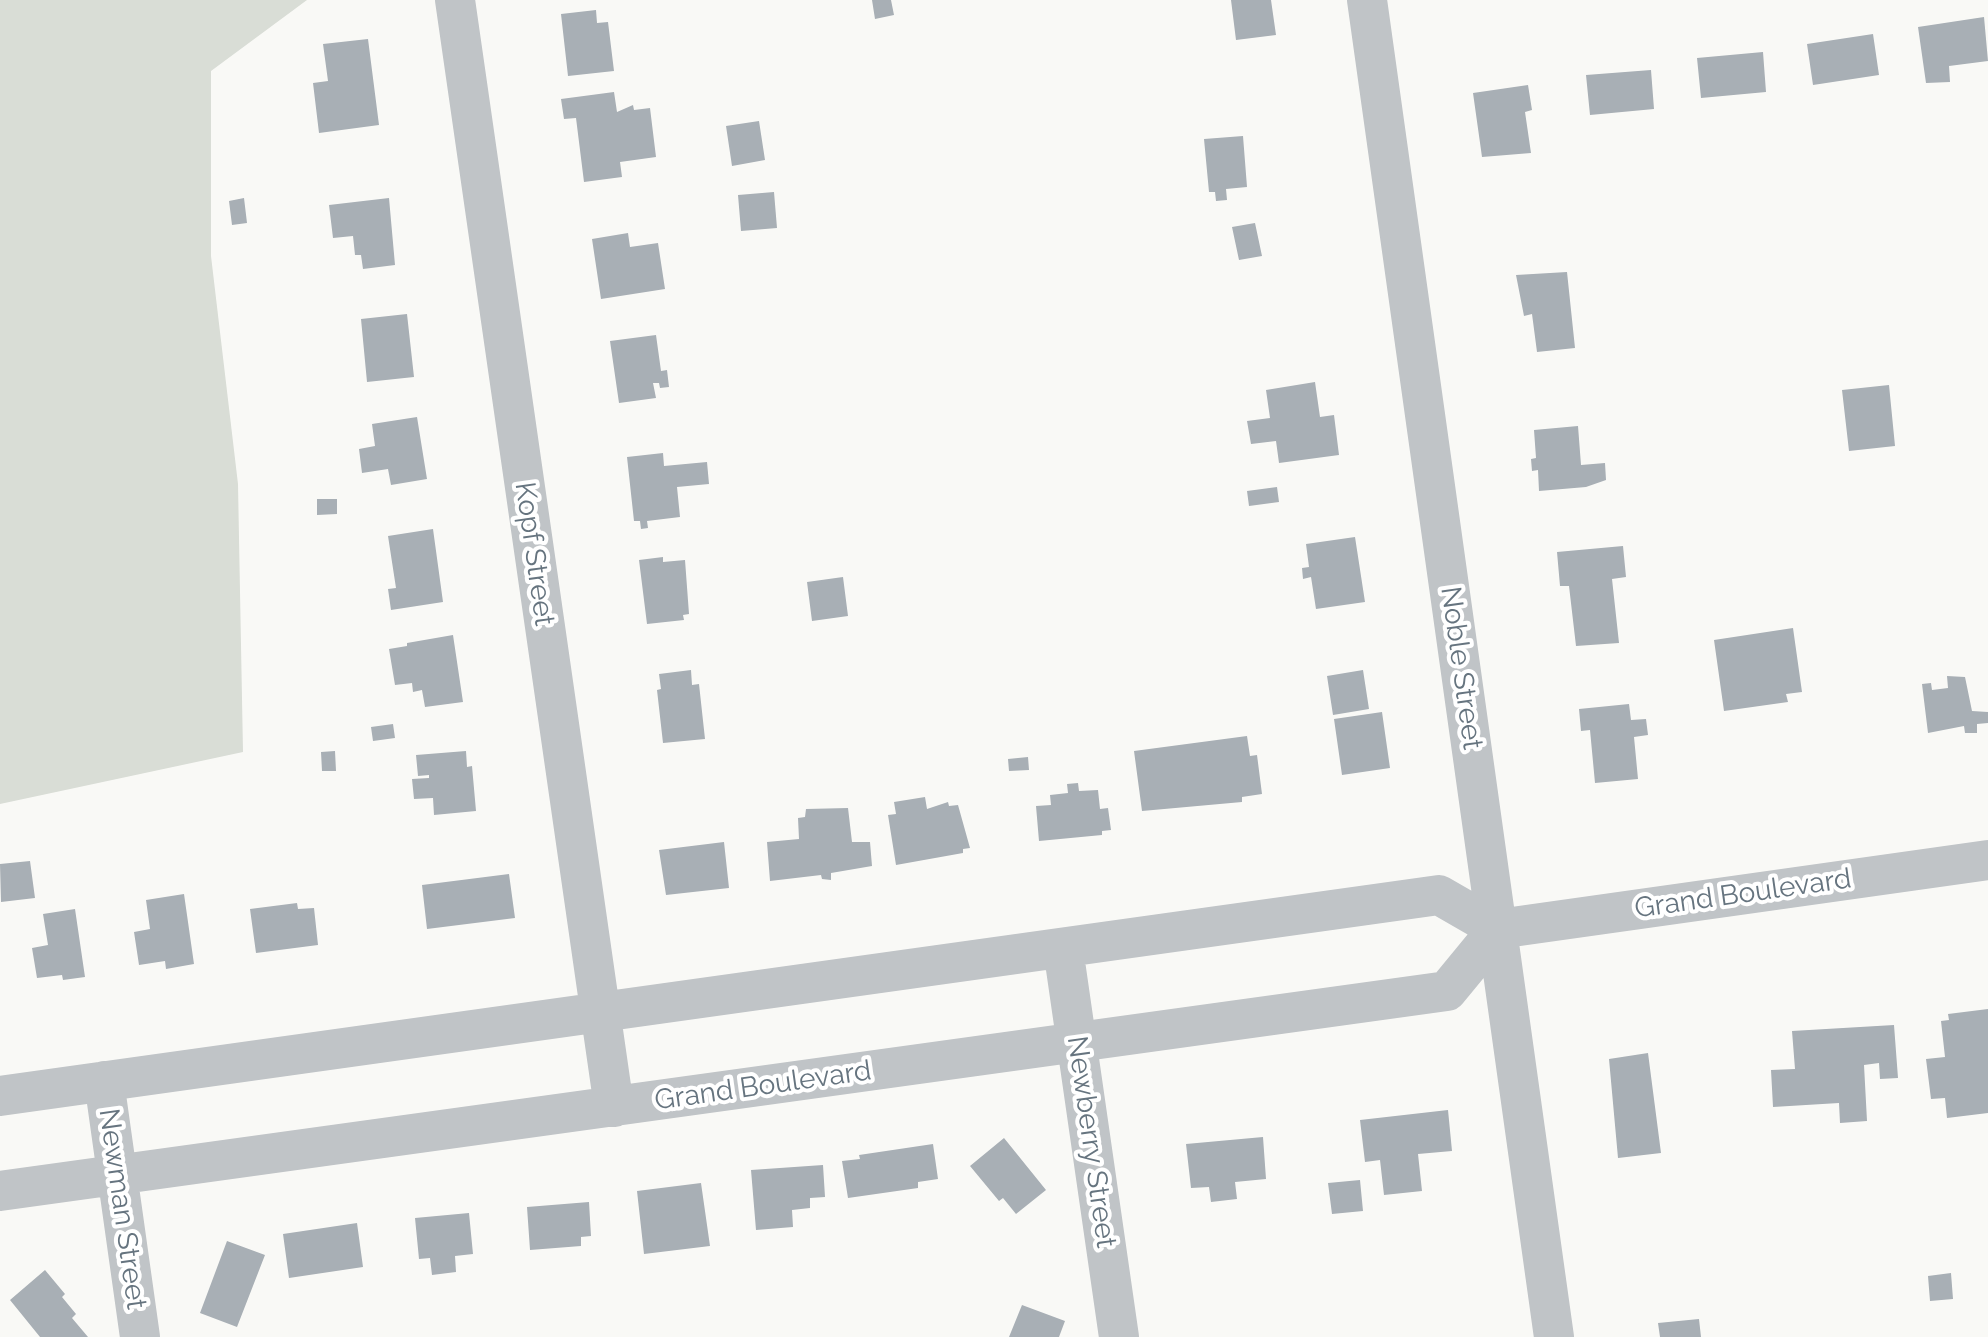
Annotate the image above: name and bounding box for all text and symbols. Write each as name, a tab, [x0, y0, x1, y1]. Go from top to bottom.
street label: Kopf Street	[507, 480, 561, 628]
street label: Noble Street	[1433, 584, 1489, 752]
street label: Grand Boulevard	[1633, 862, 1853, 926]
street label: Newberry Street	[1060, 1034, 1122, 1250]
street label: Grand Boulevard	[653, 1054, 873, 1118]
street label: Newman Street	[91, 1107, 153, 1311]

